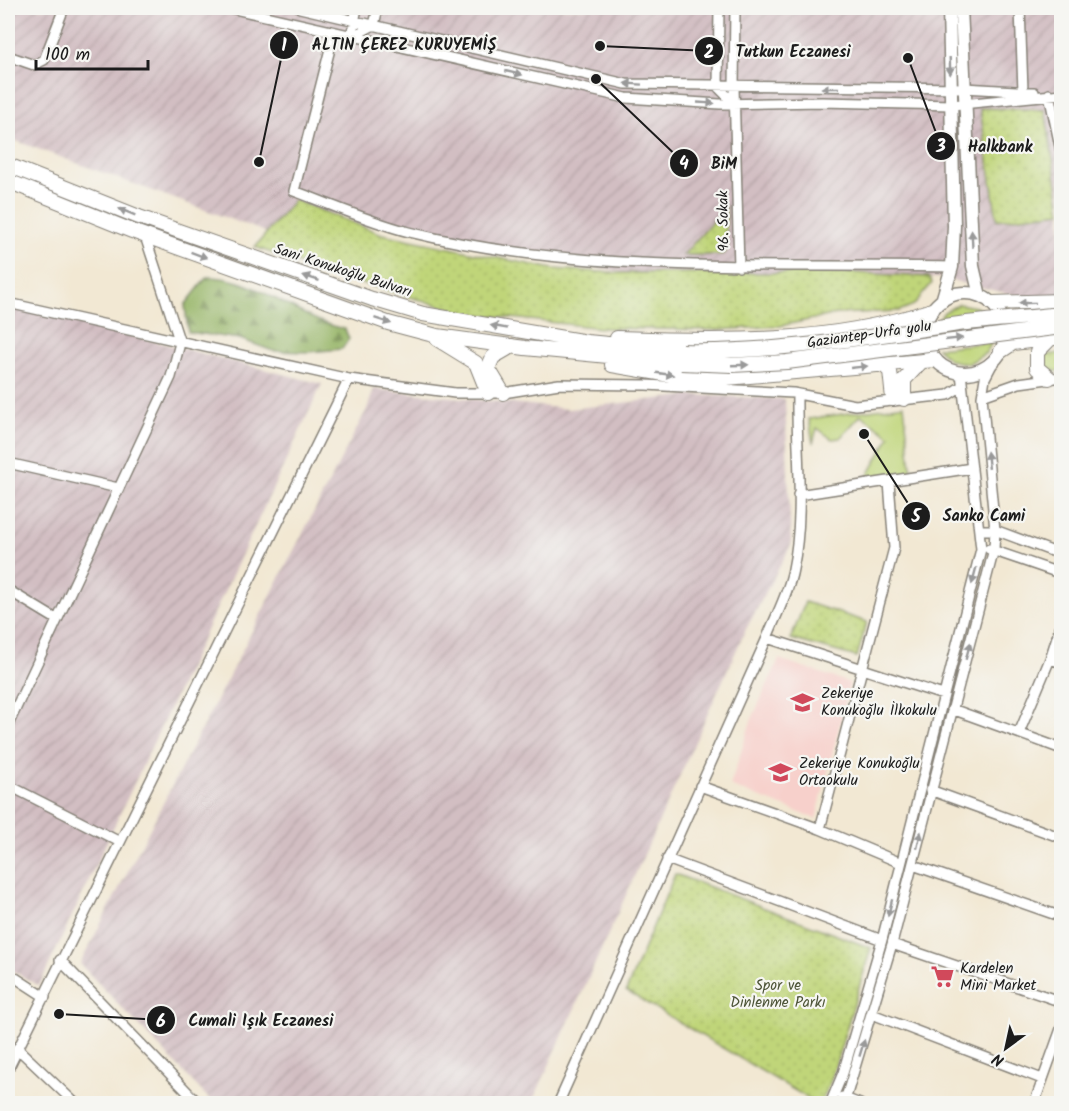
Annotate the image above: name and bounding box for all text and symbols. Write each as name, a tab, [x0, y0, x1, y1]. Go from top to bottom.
callout: ALTIN ÇEREZ KURUYEMİŞ	[269, 28, 508, 62]
text: 1	[281, 32, 287, 61]
scale bar	[36, 33, 148, 71]
text: ALTIN ÇEREZ KURUYEMİŞ	[312, 33, 497, 58]
callout: Tutkun Eczanesi	[694, 34, 863, 68]
text: 2	[704, 39, 714, 68]
text: Tutkun Eczanesi	[735, 40, 851, 65]
text: 100 m	[45, 41, 90, 70]
one-way arrow	[946, 56, 955, 75]
one-way arrow	[504, 69, 523, 79]
one-way arrow	[624, 79, 643, 88]
one-way arrow	[820, 83, 839, 93]
one-way arrow	[696, 98, 715, 107]
callout: Halkbank	[926, 129, 1044, 163]
text: 3	[935, 133, 946, 162]
text: Halkbank	[968, 135, 1033, 160]
callout: BiM	[669, 146, 749, 180]
text: 4	[679, 150, 689, 179]
text: BiM	[711, 152, 738, 177]
street label: 96. Sokak	[711, 189, 737, 252]
one-way arrow	[118, 207, 136, 216]
one-way arrow	[967, 229, 976, 248]
street label: Sani Konukoğlu Bulvarı	[271, 237, 415, 305]
one-way arrow	[190, 251, 208, 261]
one-way arrow	[302, 272, 320, 282]
one-way arrow	[1017, 298, 1036, 308]
street label: Gaziantep-Urfa yolu	[805, 314, 933, 356]
one-way arrow	[374, 317, 392, 326]
one-way arrow	[489, 323, 508, 332]
one-way arrow	[945, 334, 964, 344]
one-way arrow	[730, 360, 749, 369]
one-way arrow	[849, 362, 868, 372]
one-way arrow	[655, 370, 674, 379]
one-way arrow	[983, 450, 993, 469]
callout: Sanko Cami	[901, 499, 1037, 533]
text: 5	[910, 503, 922, 532]
text: Sanko Cami	[943, 504, 1026, 529]
one-way arrow	[968, 567, 978, 585]
one-way arrow	[963, 642, 973, 660]
place label: Zekeriye Konukoğlu İlkokulu	[821, 682, 937, 723]
school or university icon: Zekeriye Konukoğlu İlkokulu	[790, 689, 816, 715]
place label: Zekeriye Konukoğlu Ortaokulu	[799, 752, 920, 793]
school or university icon: Zekeriye Konukoğlu Ortaokulu	[768, 759, 794, 785]
one-way arrow	[914, 830, 924, 849]
one-way arrow	[885, 898, 895, 917]
place label: Kardelen Mini Market	[960, 957, 1037, 998]
supermarket icon: Kardelen Mini Market	[929, 964, 955, 990]
park label: Spor ve Dinlenme Parkı	[730, 974, 826, 1015]
callout: Cumali Işık Eczanesi	[146, 1003, 345, 1037]
text: 6	[156, 1008, 166, 1037]
text: Cumali Işık Eczanesi	[189, 1009, 334, 1034]
north arrow	[976, 1018, 1036, 1078]
one-way arrow	[857, 1039, 867, 1057]
text: N	[988, 1046, 1010, 1073]

